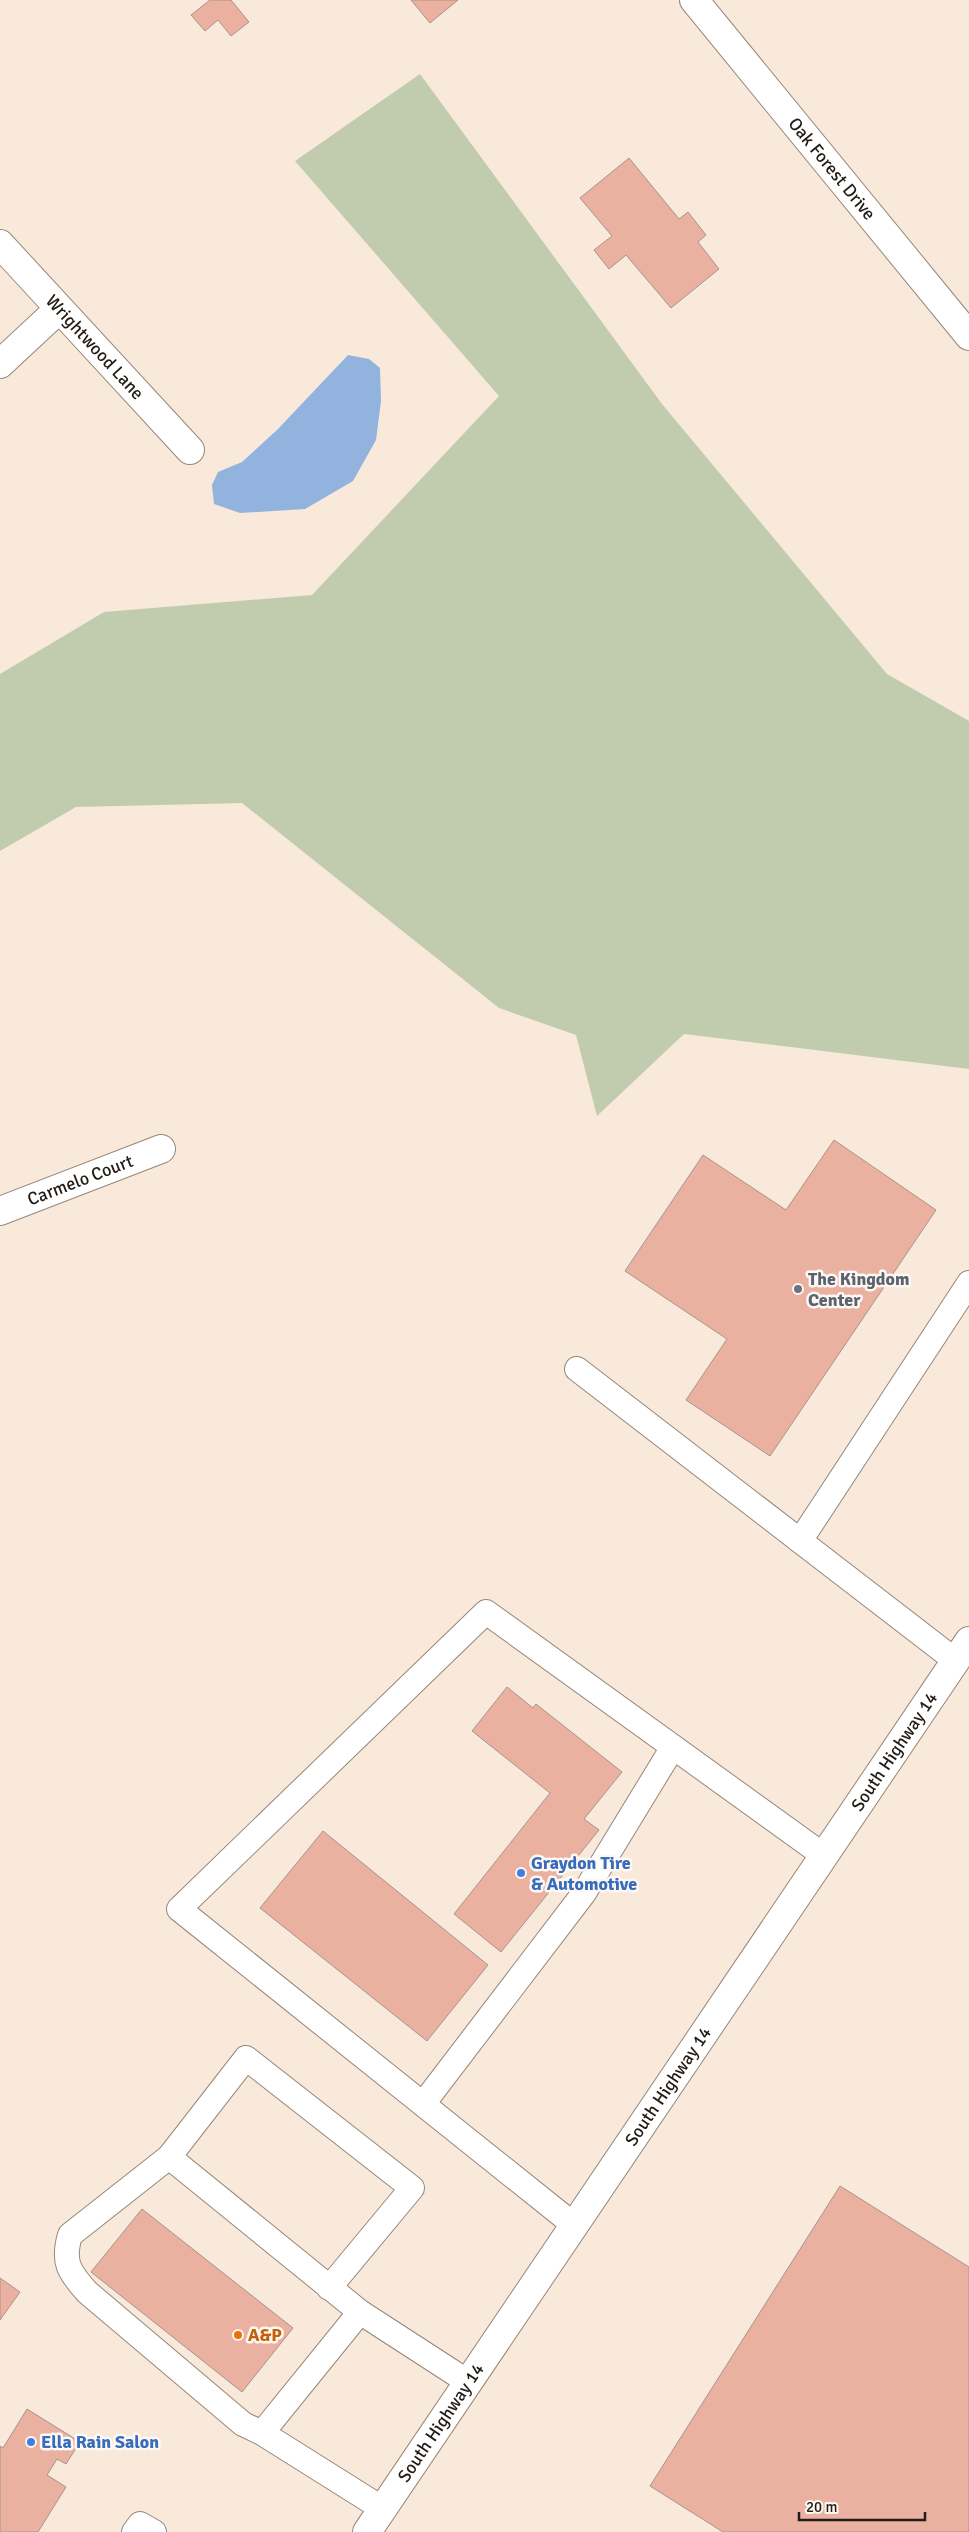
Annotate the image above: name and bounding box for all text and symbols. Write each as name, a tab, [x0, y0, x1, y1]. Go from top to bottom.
street label: Oak Forest Drive	[784, 113, 880, 224]
street label: Wrightwood Lane	[41, 290, 149, 404]
street label: Carmelo Court	[24, 1150, 136, 1210]
place label: The Kingdom Center	[808, 1268, 910, 1311]
marker: The Kingdom Center	[792, 1283, 804, 1295]
street label: South Highway 14	[846, 1687, 943, 1815]
place label: Graydon Tire & Automotive	[531, 1852, 637, 1895]
marker: Graydon Tire & Automotive	[515, 1867, 527, 1879]
street label: South Highway 14	[620, 2022, 716, 2150]
place label: A&P	[248, 2324, 282, 2346]
marker: A&P	[232, 2329, 244, 2341]
street label: South Highway 14	[393, 2359, 489, 2486]
place label: Ella Rain Salon	[41, 2431, 159, 2453]
marker: Ella Rain Salon	[25, 2436, 37, 2448]
scale bar	[799, 2490, 925, 2522]
text: 20 m	[806, 2498, 837, 2516]

